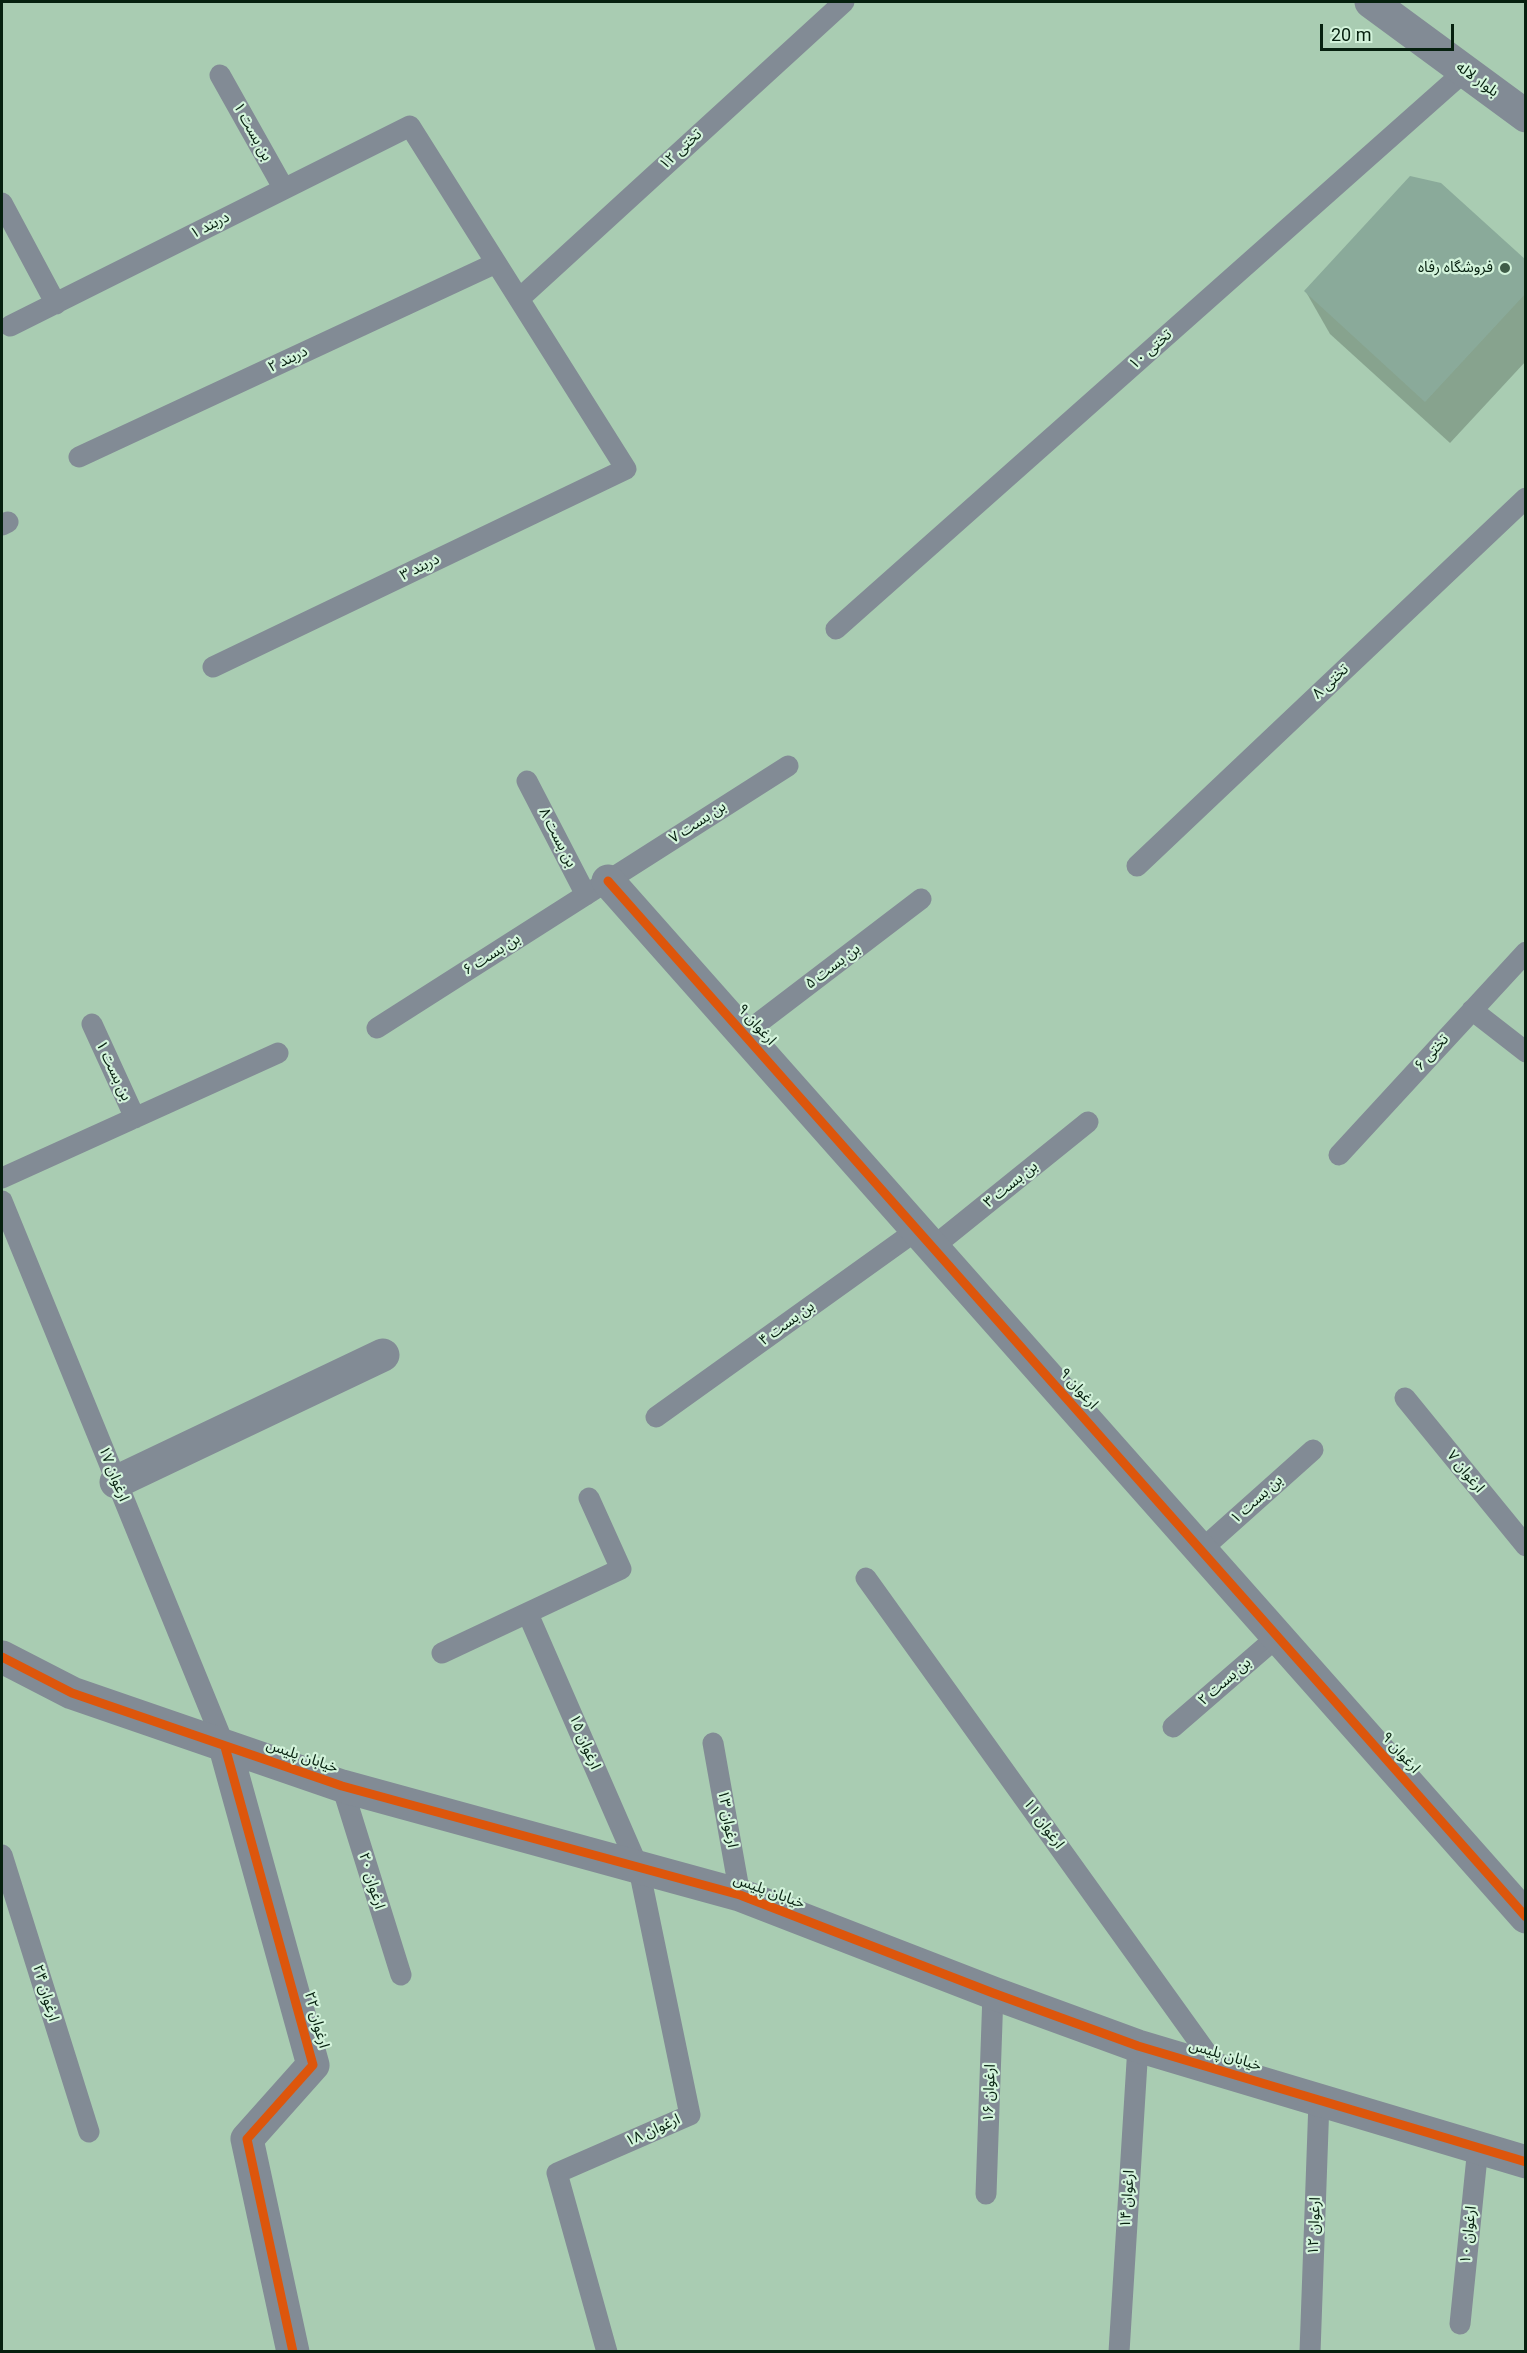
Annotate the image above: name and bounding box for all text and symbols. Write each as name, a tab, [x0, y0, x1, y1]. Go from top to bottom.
scale bar	[1323, 12, 1456, 50]
text: 20 m	[1331, 24, 1371, 45]
street label: بلوار لاله	[1452, 59, 1502, 101]
street label: بن بست ۱	[229, 100, 275, 164]
street label: تختی ۱۲	[656, 126, 706, 174]
street label: دربند ۱	[187, 209, 233, 243]
place label: فروشگاه رفاه	[1418, 259, 1493, 277]
marker: فروشگاه رفاه	[1498, 261, 1512, 275]
street label: تختی ۱۰	[1126, 326, 1176, 374]
street label: دربند ۲	[265, 343, 311, 377]
street label: دربند ۳	[397, 551, 443, 585]
street label: تختی ۸	[1309, 661, 1353, 703]
street label: بن بست ۷	[666, 798, 730, 848]
street label: بن بست ۸	[534, 805, 580, 871]
street label: بن بست ۶	[460, 930, 524, 980]
street label: بن بست ۵	[802, 940, 864, 994]
street label: ارغوان ۹	[733, 1001, 779, 1049]
street label: تختی ۶	[1411, 1031, 1453, 1075]
street label: بن بست ۱	[91, 1038, 135, 1104]
street label: بن بست ۳	[980, 1158, 1042, 1212]
street label: بن بست ۴	[756, 1298, 818, 1350]
street label: ارغوان ۹	[1055, 1365, 1101, 1413]
street label: ارغوان ۱۷	[94, 1444, 132, 1504]
street label: ارغوان ۷	[1442, 1447, 1488, 1497]
street label: بن بست ۱	[1227, 1472, 1287, 1528]
street label: بن بست ۲	[1195, 1654, 1255, 1710]
street label: ارغوان ۱۵	[564, 1712, 604, 1772]
street label: ارغوان ۹	[1377, 1729, 1423, 1777]
street label: خیابان پلیس	[264, 1736, 340, 1778]
street label: ارغوان ۱۳	[713, 1789, 741, 1849]
street label: ارغوان ۱۱	[1019, 1795, 1067, 1853]
street label: ارغوان ۲۰	[354, 1851, 388, 1911]
street label: خیابان پلیس	[731, 1871, 807, 1913]
street label: ارغوان ۲۴	[28, 1963, 62, 2023]
street label: ارغوان ۲۲	[300, 1990, 332, 2050]
street label: خیابان پلیس	[1187, 2036, 1263, 2076]
street label: ارغوان ۱۶	[980, 2064, 1000, 2122]
street label: ارغوان ۱۸	[623, 2111, 683, 2151]
street label: ارغوان ۱۴	[1117, 2169, 1139, 2229]
street label: ارغوان ۱۲	[1305, 2197, 1325, 2255]
street label: ارغوان ۱۰	[1457, 2205, 1481, 2265]

